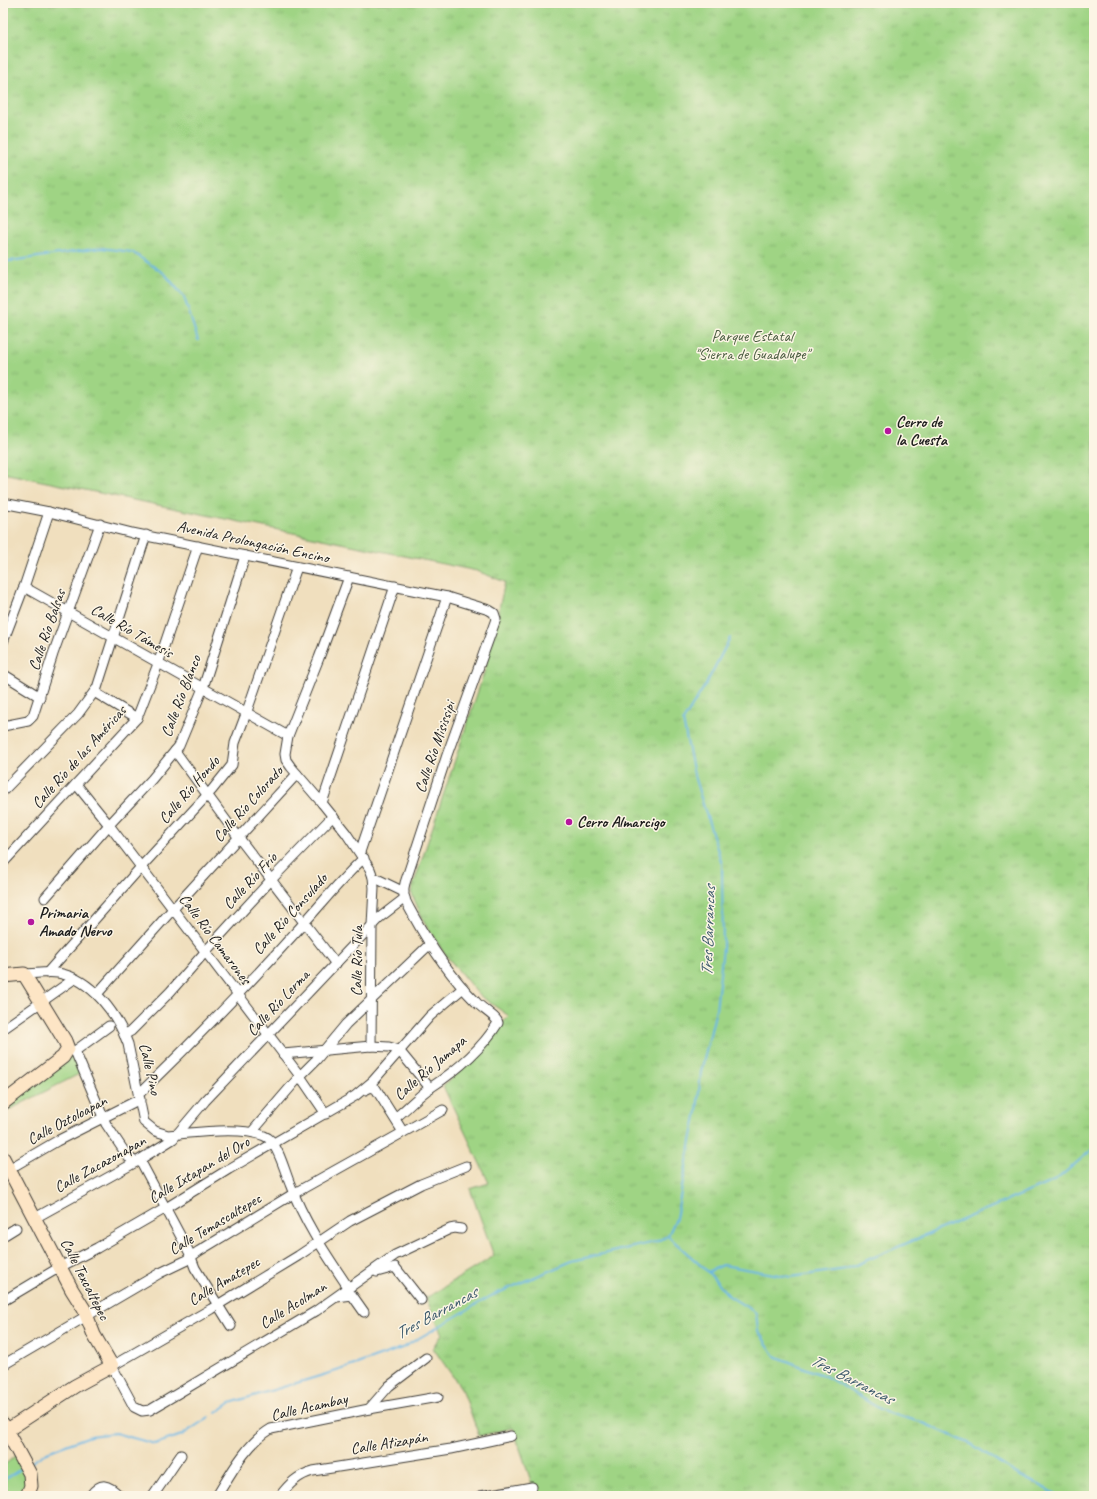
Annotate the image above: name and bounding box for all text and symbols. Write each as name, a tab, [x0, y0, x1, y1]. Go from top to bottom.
park label: Parque Estatal "Sierra de Guadalupe"	[695, 326, 813, 364]
place label: Cerro de la Cuesta	[896, 412, 949, 450]
marker: Cerro de la Cuesta	[883, 426, 893, 436]
street label: Avenida Prolongación Encino	[175, 516, 333, 568]
street label: Calle Río Balsas	[24, 585, 71, 673]
street label: Calle Río Támesis	[87, 599, 178, 663]
street label: Calle Río Blanco	[156, 651, 206, 740]
street label: Calle Río Misissipi	[410, 697, 461, 795]
street label: Calle Río de las Américas	[27, 700, 132, 813]
street label: Calle Río Hondo	[154, 751, 225, 828]
street label: Calle Río Colorado	[209, 760, 289, 846]
place label: Cerro Almarcigo	[577, 812, 667, 832]
marker: Cerro Almarcigo	[564, 817, 574, 827]
street label: Calle Río Frío	[218, 847, 282, 914]
street label: Calle Río Consulado	[248, 867, 333, 959]
water label: Tres Barrancas	[696, 882, 720, 976]
street label: Calle Río Camarones	[174, 890, 256, 989]
place label: Primaria Amado Nervo	[39, 903, 113, 941]
marker: Primaria Amado Nervo	[26, 917, 36, 927]
street label: Calle Río Tula	[346, 924, 368, 997]
street label: Calle Río Lerma	[242, 965, 315, 1040]
street label: Calle Río Jamapa	[390, 1030, 471, 1105]
street label: Calle Pino	[134, 1041, 166, 1098]
street label: Calle Oztoloapan	[24, 1090, 111, 1149]
street label: Calle Zacazonapan	[51, 1130, 150, 1197]
street label: Calle Ixtapan del Oro	[145, 1131, 254, 1208]
street label: Calle Temascaltepec	[165, 1188, 266, 1260]
street label: Calle Texcaltepec	[56, 1235, 115, 1324]
street label: Calle Amatepec	[184, 1251, 264, 1310]
street label: Calle Acolman	[256, 1276, 331, 1333]
water label: Tres Barrancas	[392, 1280, 483, 1344]
water label: Tres Barrancas	[807, 1349, 900, 1410]
street label: Calle Acambay	[269, 1388, 351, 1426]
street label: Calle Atizapán	[349, 1427, 430, 1459]

